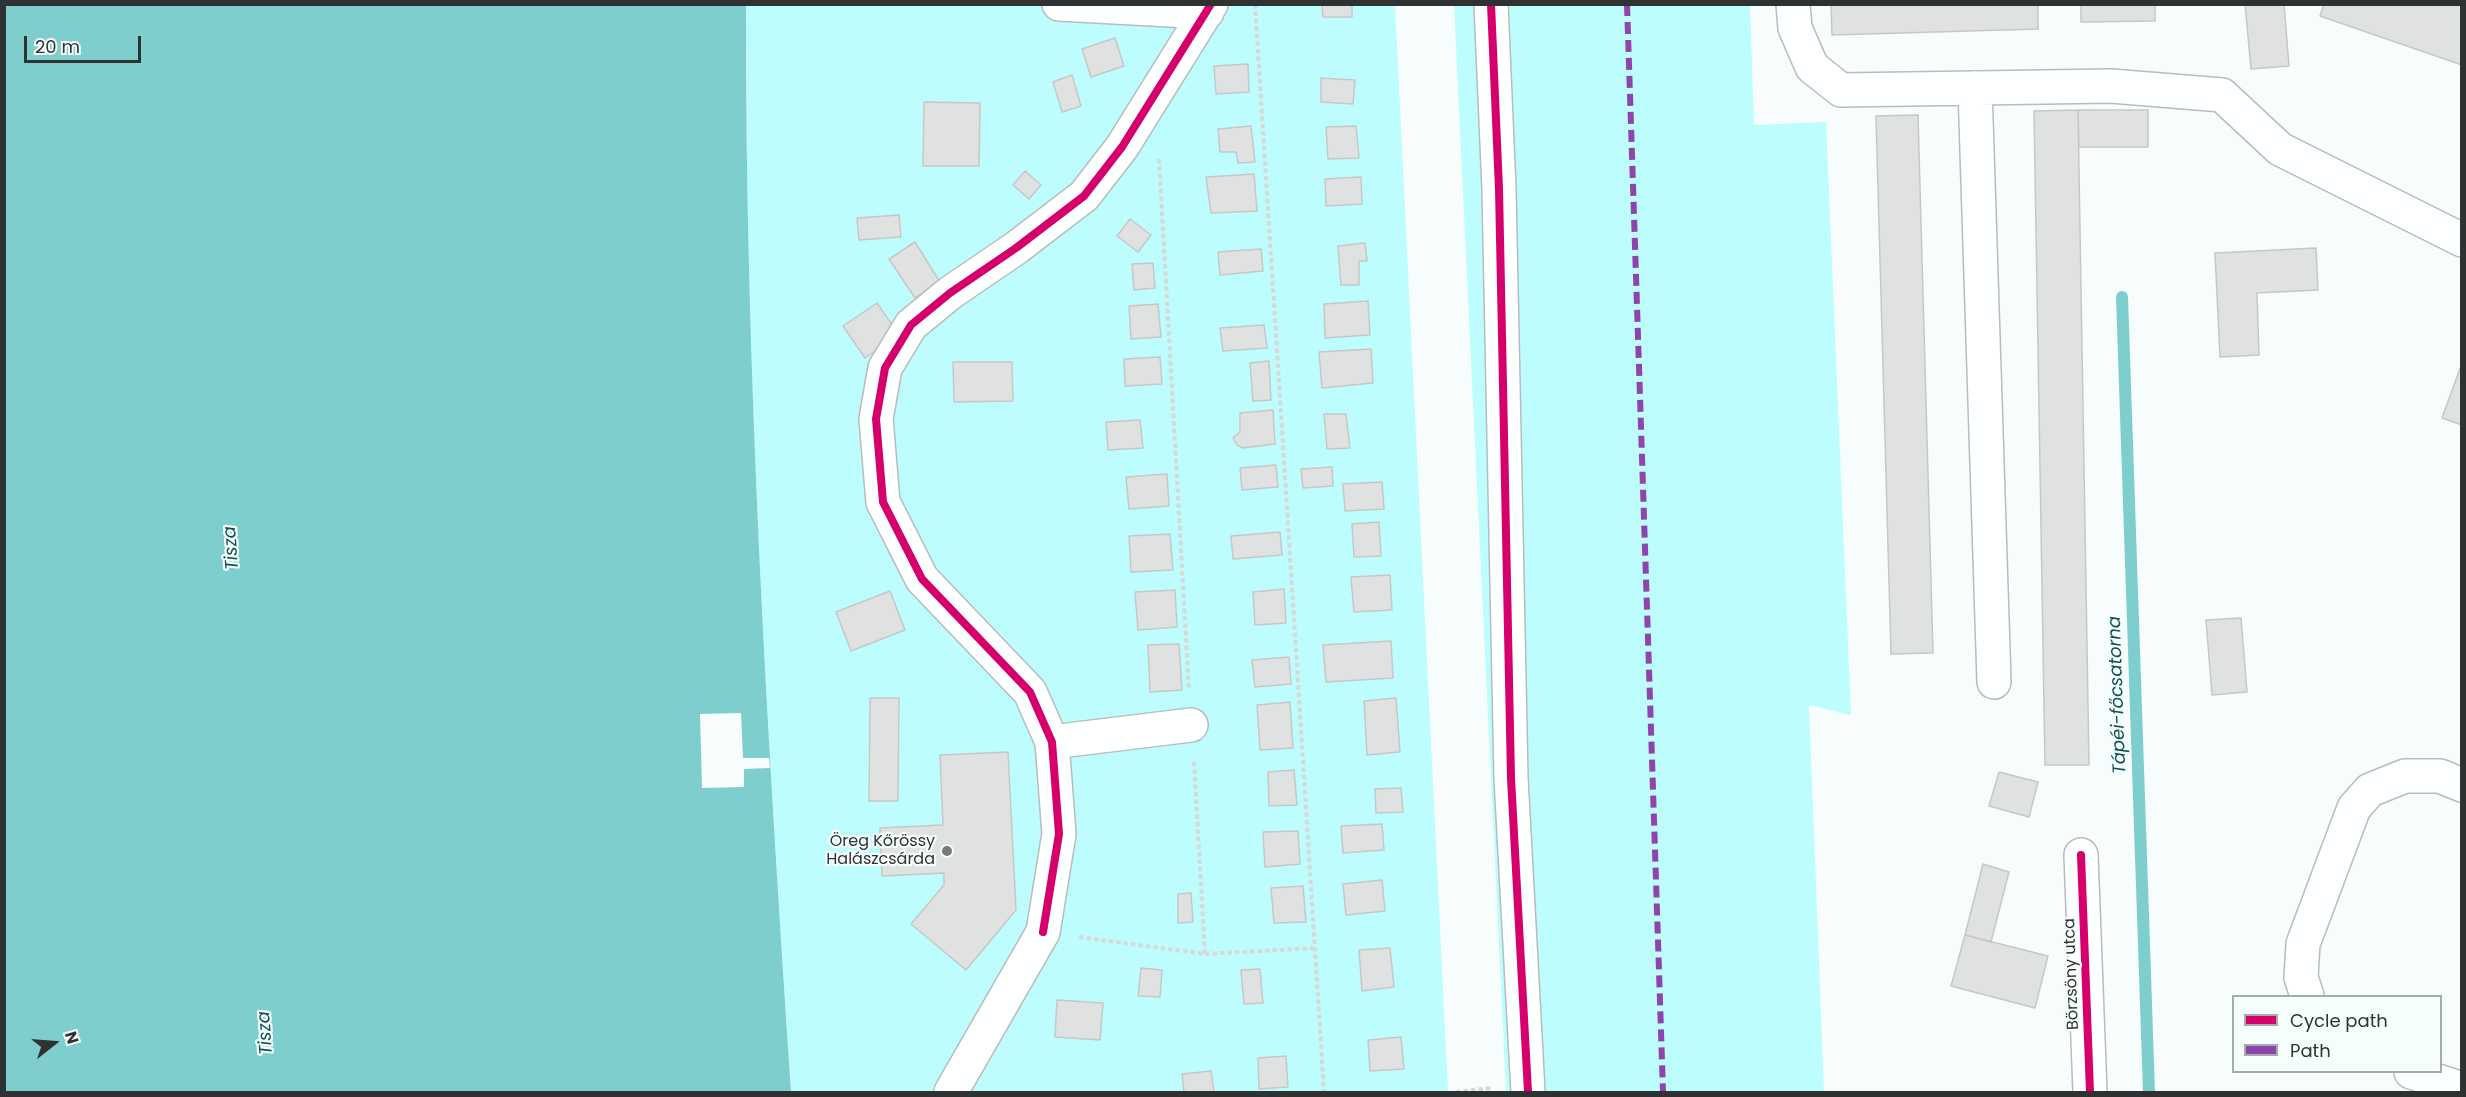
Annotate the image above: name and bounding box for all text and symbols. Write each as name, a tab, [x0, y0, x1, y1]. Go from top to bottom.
scale bar	[27, 24, 144, 62]
text: 20 m	[35, 34, 80, 59]
water label: Tisza	[220, 525, 244, 571]
water label: Tápéi-főcsatorna	[2104, 616, 2132, 774]
place label: Öreg Kőrössy Halászcsárda	[826, 832, 935, 870]
marker: Öreg Kőrössy Halászcsárda	[940, 844, 954, 858]
street label: Börzsöny utca	[2060, 918, 2084, 1030]
legend	[2232, 995, 2442, 1073]
text: Cycle path	[2290, 1008, 2388, 1033]
water label: Tisza	[254, 1010, 278, 1056]
north arrow	[24, 1013, 84, 1073]
text: N	[59, 1028, 84, 1047]
text: Path	[2290, 1038, 2331, 1063]

